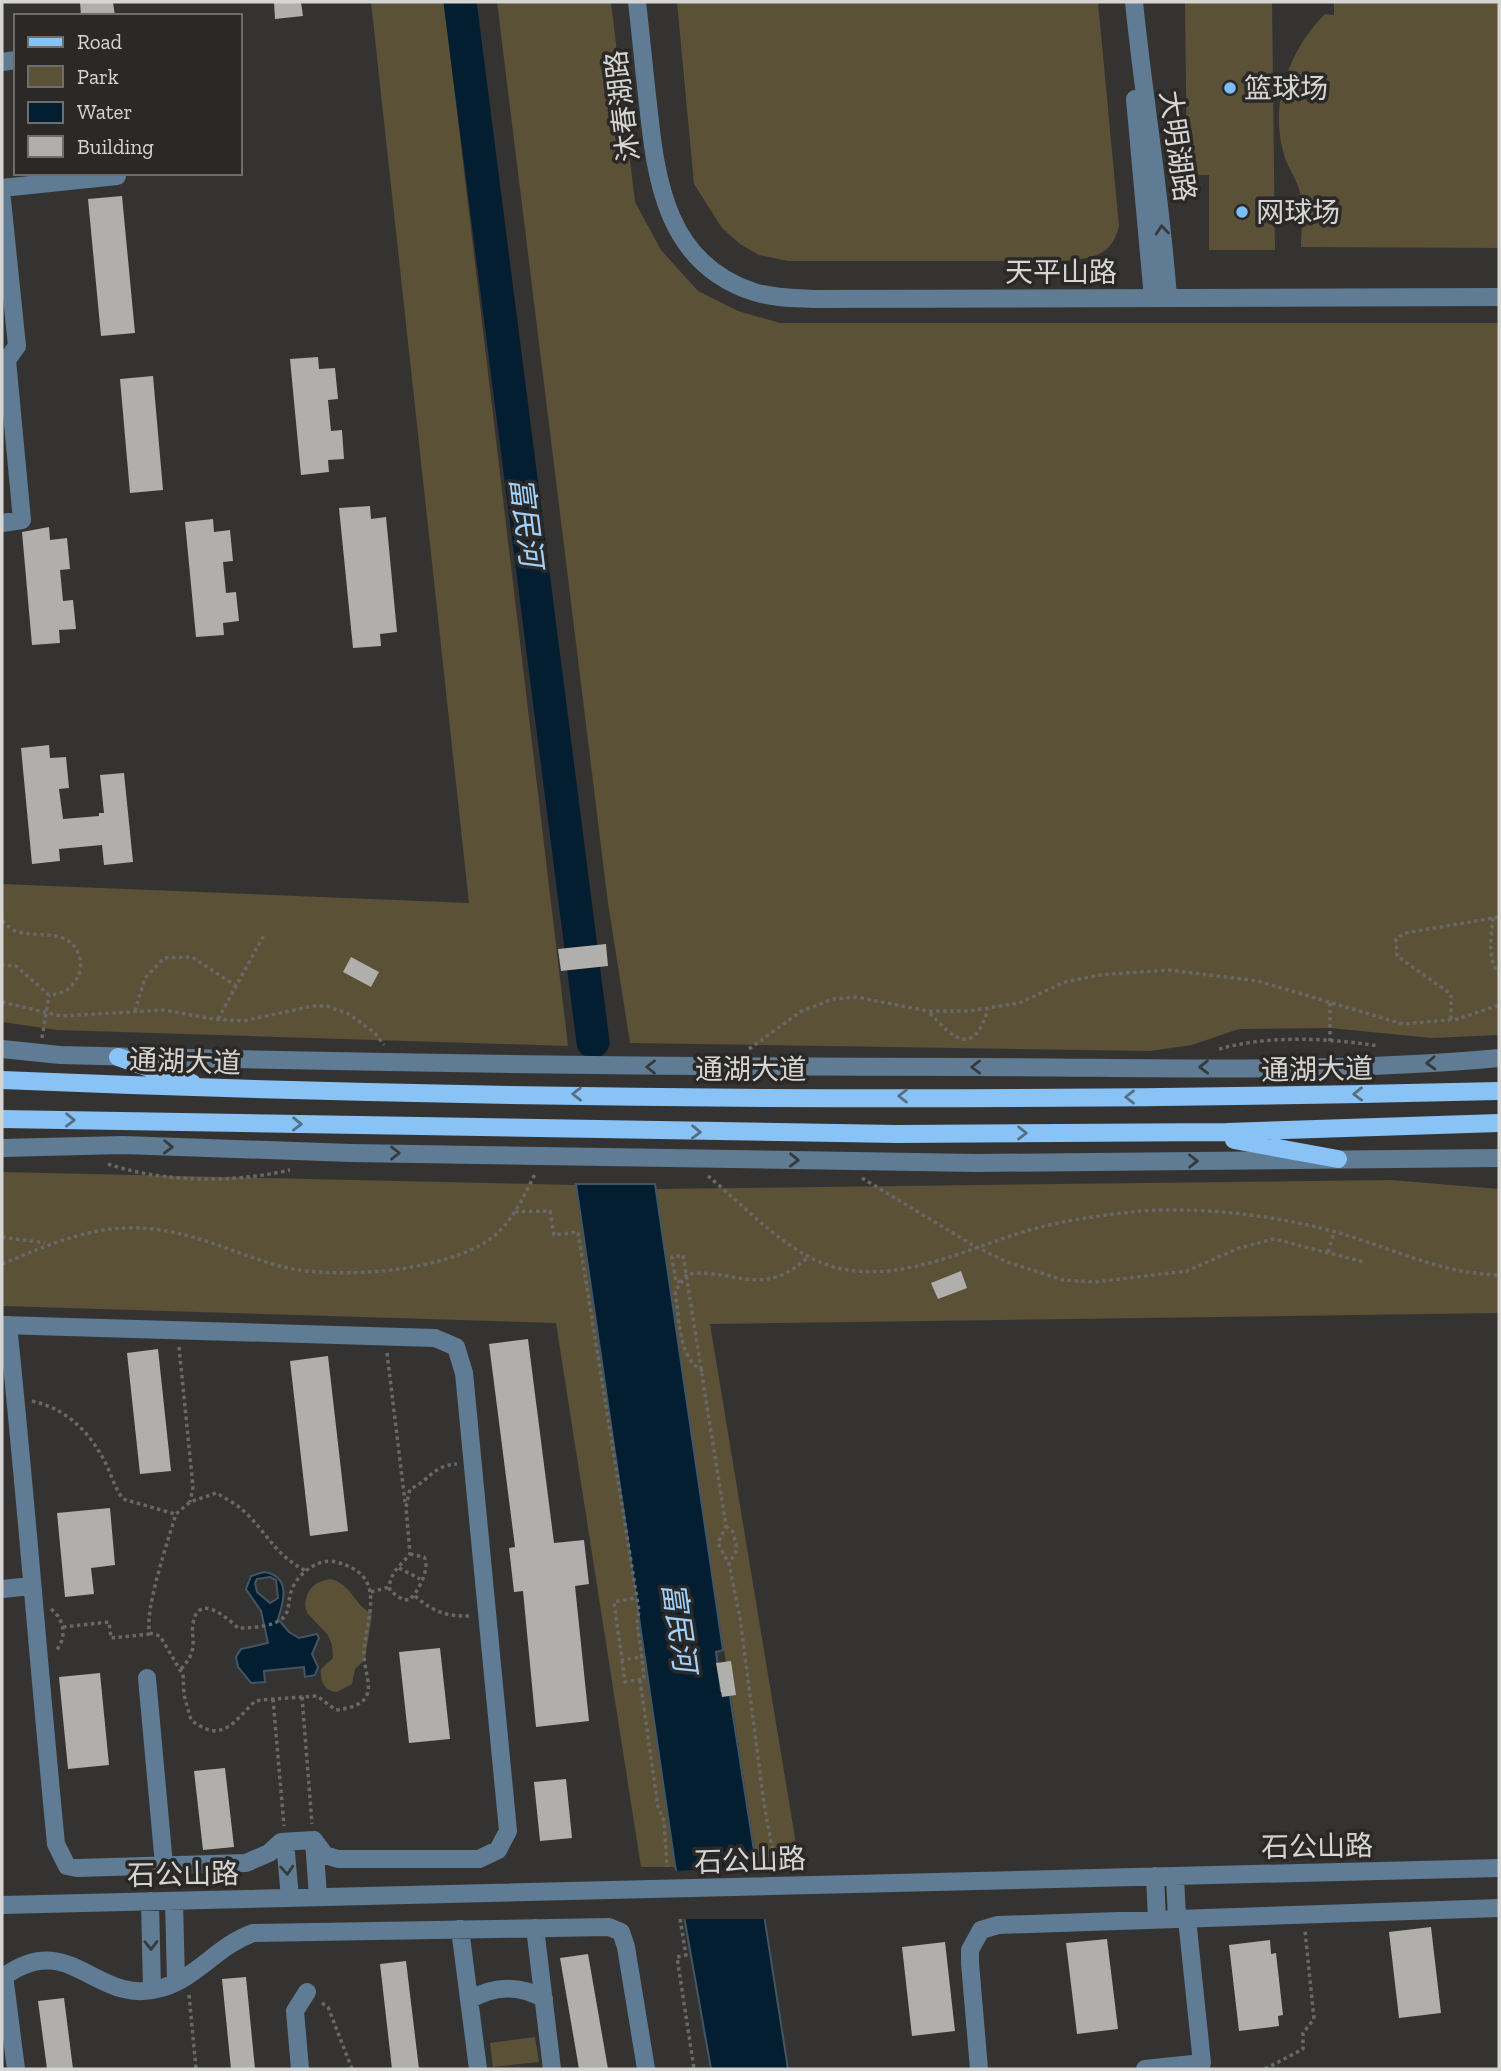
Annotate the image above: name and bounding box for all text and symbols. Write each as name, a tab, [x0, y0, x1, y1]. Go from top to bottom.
legend	[14, 14, 242, 175]
text: Road	[77, 29, 123, 54]
street label: 沐春湖路	[599, 48, 646, 164]
text: Park	[77, 64, 119, 89]
place label: 篮球场	[1244, 72, 1328, 105]
marker: 篮球场	[1222, 80, 1238, 96]
street label: 大明湖路	[1153, 88, 1202, 204]
text: Water	[77, 99, 132, 124]
text: Building	[77, 134, 154, 159]
place label: 网球场	[1256, 196, 1340, 229]
marker: 网球场	[1234, 204, 1250, 220]
one-way arrow	[1155, 224, 1170, 235]
street label: 天平山路	[1005, 256, 1117, 289]
water label: 富民河	[503, 475, 550, 574]
street label: 通湖大道	[128, 1043, 242, 1080]
street label: 通湖大道	[1261, 1052, 1373, 1087]
street label: 通湖大道	[695, 1053, 807, 1086]
one-way arrow	[1425, 1056, 1436, 1071]
one-way arrow	[645, 1059, 656, 1075]
one-way arrow	[971, 1059, 981, 1075]
one-way arrow	[1198, 1059, 1209, 1075]
one-way arrow	[1352, 1086, 1362, 1102]
one-way arrow	[571, 1087, 582, 1102]
one-way arrow	[897, 1088, 907, 1104]
one-way arrow	[1124, 1089, 1135, 1105]
one-way arrow	[65, 1112, 76, 1127]
one-way arrow	[292, 1117, 303, 1132]
one-way arrow	[691, 1124, 702, 1139]
one-way arrow	[1017, 1125, 1028, 1141]
one-way arrow	[163, 1139, 174, 1155]
one-way arrow	[391, 1145, 401, 1161]
one-way arrow	[790, 1152, 800, 1168]
one-way arrow	[1188, 1153, 1199, 1169]
water label: 富民河	[655, 1580, 704, 1679]
street label: 石公山路	[1261, 1829, 1373, 1864]
street label: 石公山路	[693, 1842, 807, 1879]
street label: 石公山路	[127, 1857, 239, 1892]
one-way arrow	[279, 1865, 294, 1876]
one-way arrow	[144, 1940, 159, 1951]

